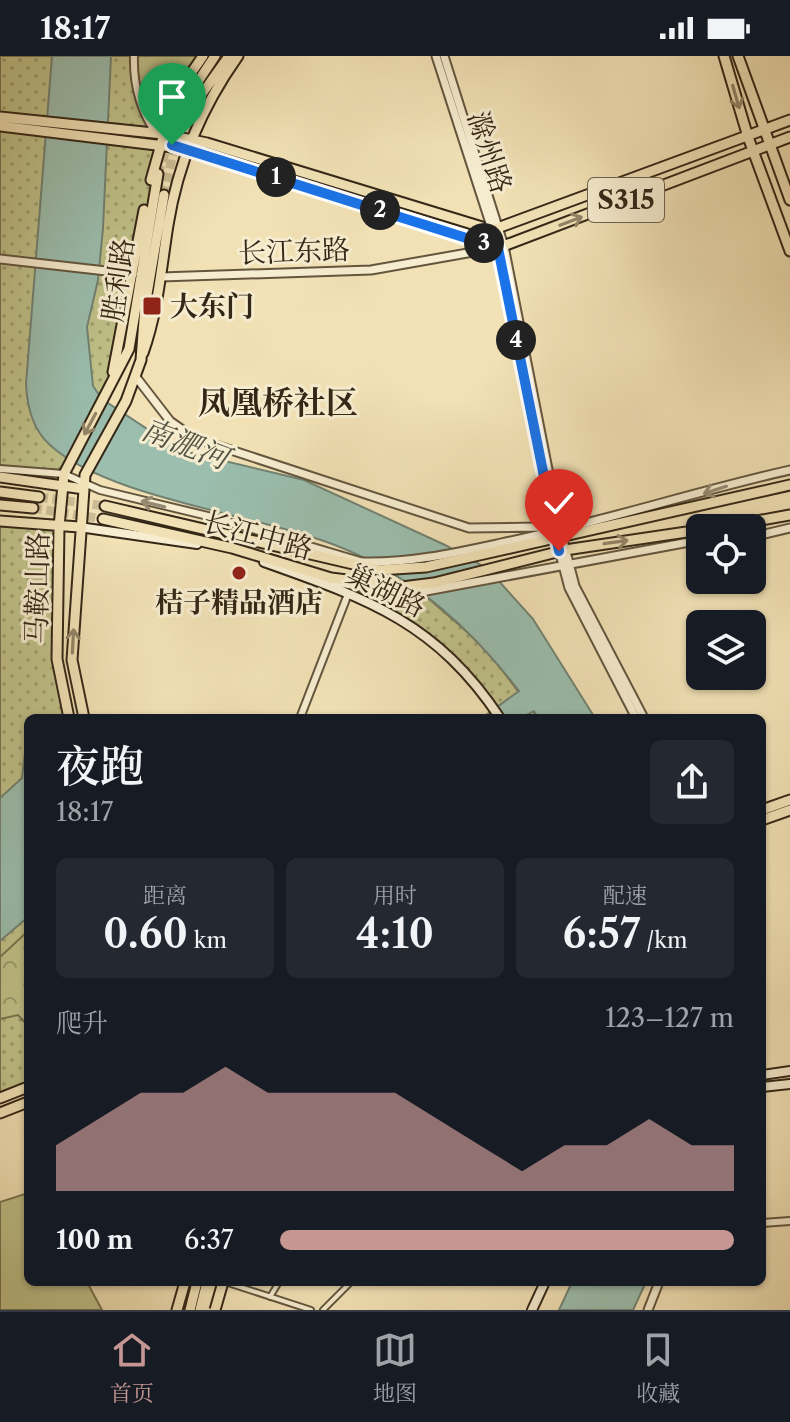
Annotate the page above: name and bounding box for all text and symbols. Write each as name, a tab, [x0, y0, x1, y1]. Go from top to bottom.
text: 18:17	[40, 10, 110, 47]
pin	[138, 63, 206, 145]
icon: arrive	[150, 75, 194, 119]
one-way arrow	[729, 83, 744, 109]
street label: 滁州路	[461, 107, 519, 197]
pin: 1	[256, 157, 296, 197]
text: 1	[271, 163, 281, 190]
road number: S315	[588, 178, 664, 222]
pin: 2	[360, 190, 400, 230]
text: 2	[374, 196, 387, 223]
one-way arrow	[558, 213, 583, 227]
pin: 3	[464, 223, 504, 263]
text: 3	[478, 229, 490, 256]
street label: 长江东路	[237, 232, 351, 270]
street label: 胜利路	[95, 236, 141, 324]
place label: 大东门	[170, 289, 254, 323]
marker: 大东门	[141, 295, 163, 317]
pin: 4	[496, 320, 536, 360]
text: 4	[509, 326, 523, 353]
district label: 凤凰桥社区	[198, 383, 358, 422]
water label: 南淝河	[137, 410, 238, 479]
one-way arrow	[82, 411, 97, 435]
pin	[525, 469, 593, 551]
icon: check	[537, 481, 581, 525]
one-way arrow	[702, 483, 727, 498]
one-way arrow	[141, 495, 167, 510]
street label: 长江中路	[200, 504, 316, 566]
map controls	[686, 514, 766, 690]
button: locate	[686, 514, 766, 594]
street label: 马鞍山路	[19, 532, 55, 644]
one-way arrow	[603, 534, 628, 549]
street label: 巢湖路	[341, 556, 431, 624]
marker: 桔子精品酒店	[230, 564, 248, 582]
place label: 桔子精品酒店	[155, 585, 323, 619]
button: layers	[686, 610, 766, 690]
one-way arrow	[66, 628, 81, 655]
text: 夜跑	[56, 739, 144, 793]
button: share	[650, 740, 734, 824]
text: 18:17	[56, 796, 113, 828]
text: 距离	[143, 882, 187, 909]
text: 用时	[373, 882, 417, 909]
text: 配速	[603, 882, 647, 909]
text: 0.60	[103, 909, 188, 958]
text: 4:10	[356, 909, 434, 958]
text: 6:57	[563, 909, 640, 958]
text: km	[188, 927, 227, 954]
text: /km	[640, 927, 687, 954]
text: 123–127 m	[605, 1002, 734, 1034]
text: 爬升	[56, 1007, 108, 1039]
text: 100 m	[56, 1224, 133, 1256]
text: 6:37	[184, 1224, 234, 1256]
tab: 首页	[110, 1328, 154, 1407]
tab: 地图	[373, 1328, 417, 1407]
tab: 收藏	[636, 1328, 680, 1407]

